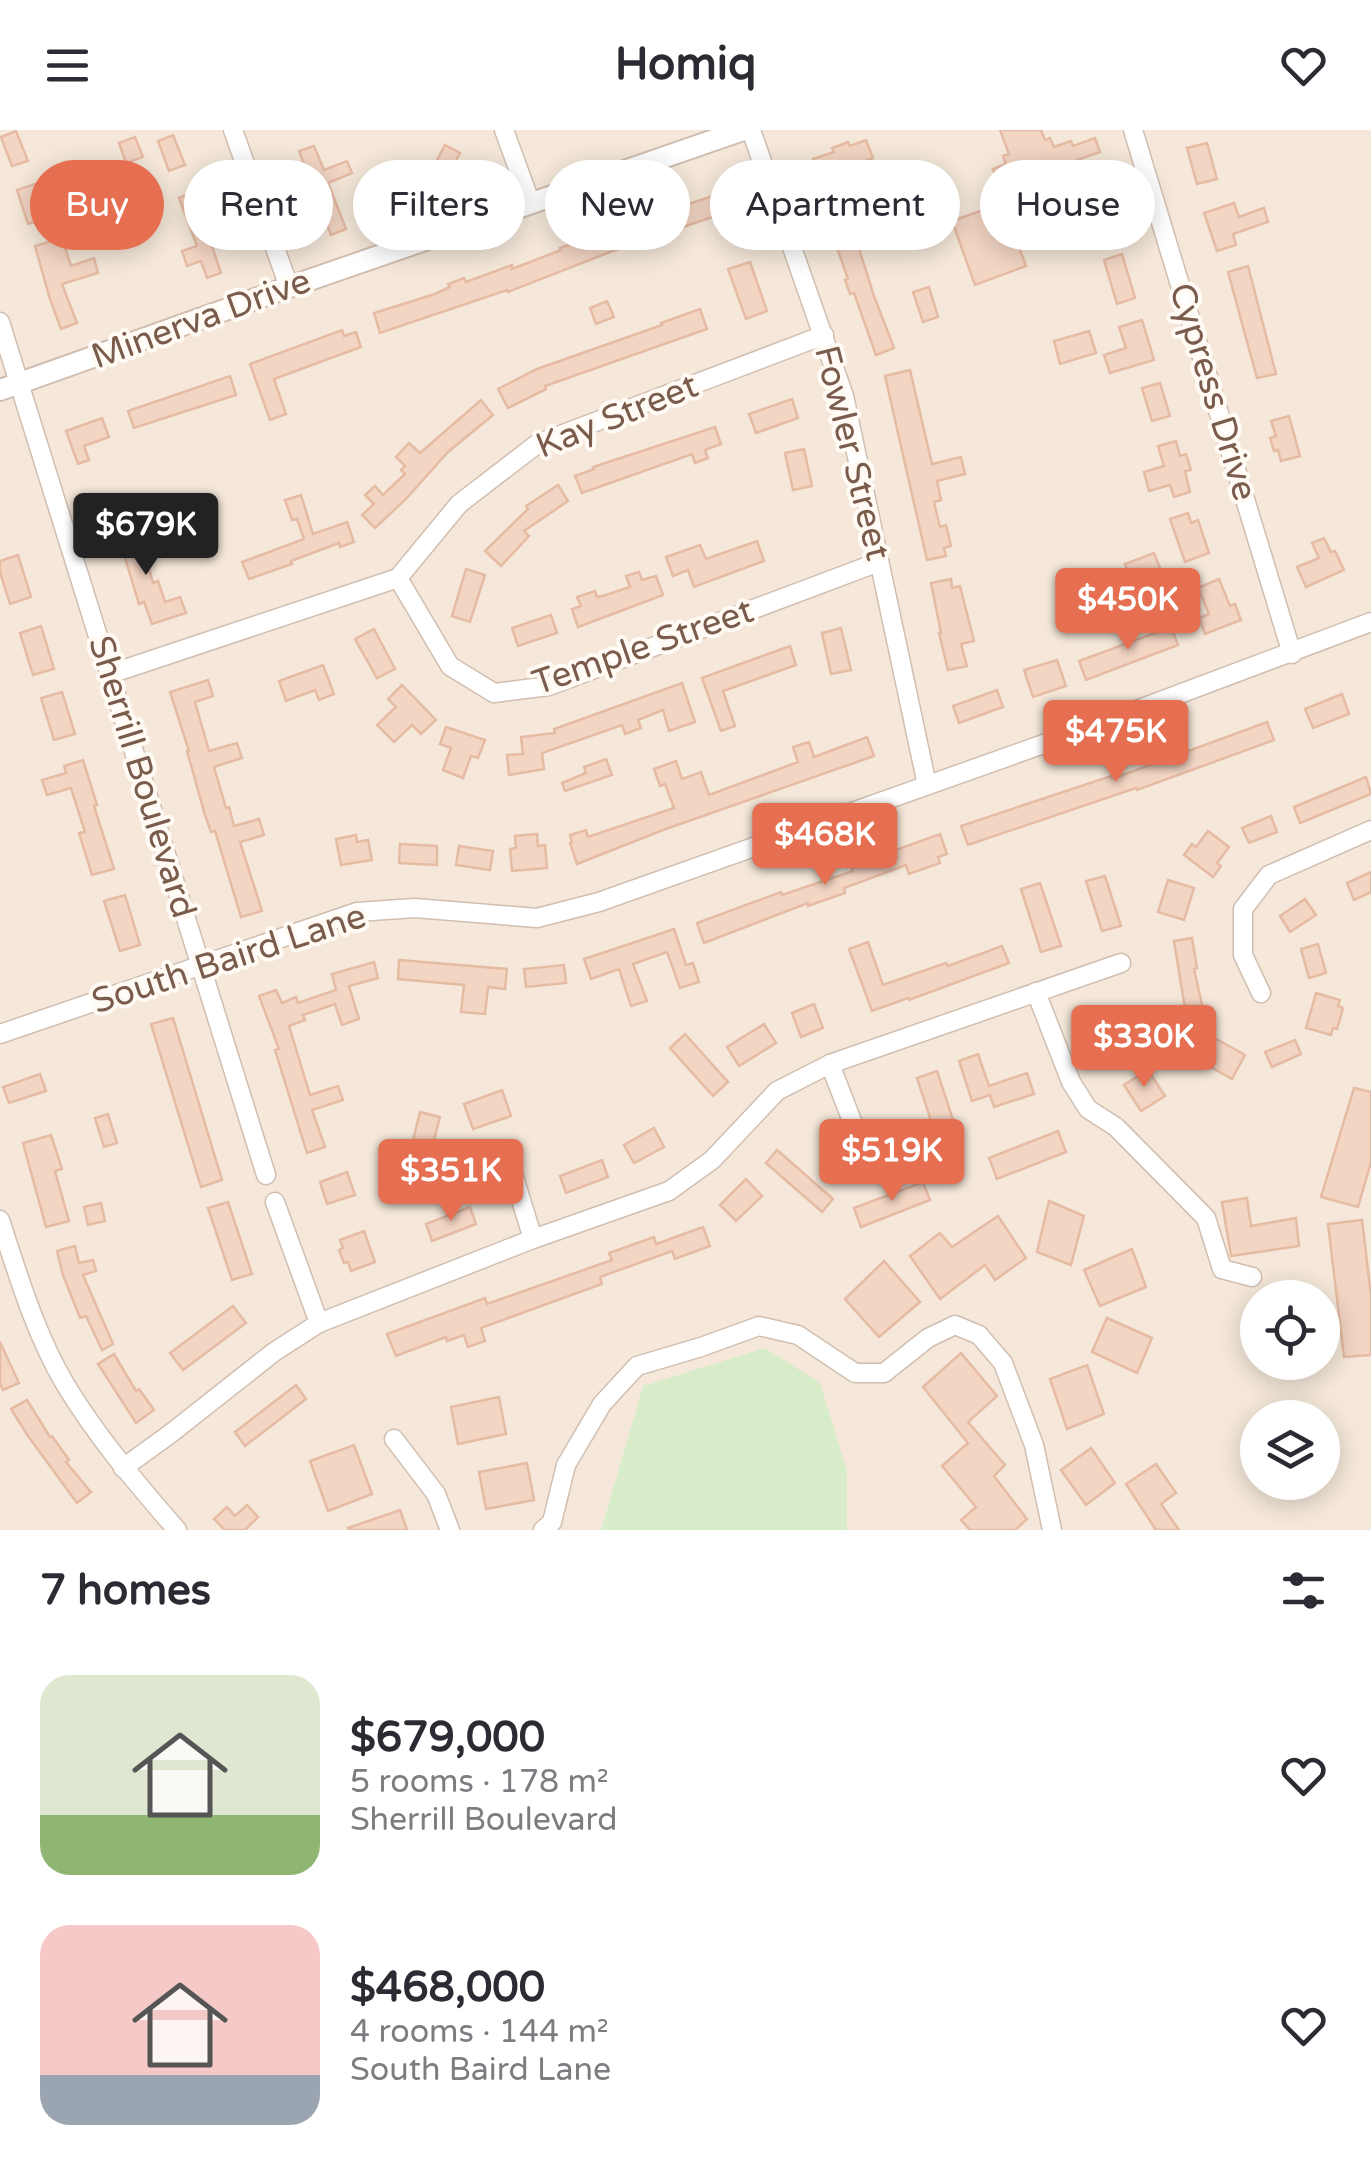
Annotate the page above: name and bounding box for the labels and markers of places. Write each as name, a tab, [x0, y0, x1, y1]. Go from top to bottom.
pin: $679K	[76, 493, 216, 578]
pin: $450K	[1058, 568, 1198, 653]
pin: $475K	[1046, 700, 1186, 785]
pin: $468K	[755, 803, 895, 888]
pin: $330K	[1074, 1005, 1214, 1090]
pin: $519K	[822, 1119, 962, 1204]
pin: $351K	[381, 1139, 521, 1224]

